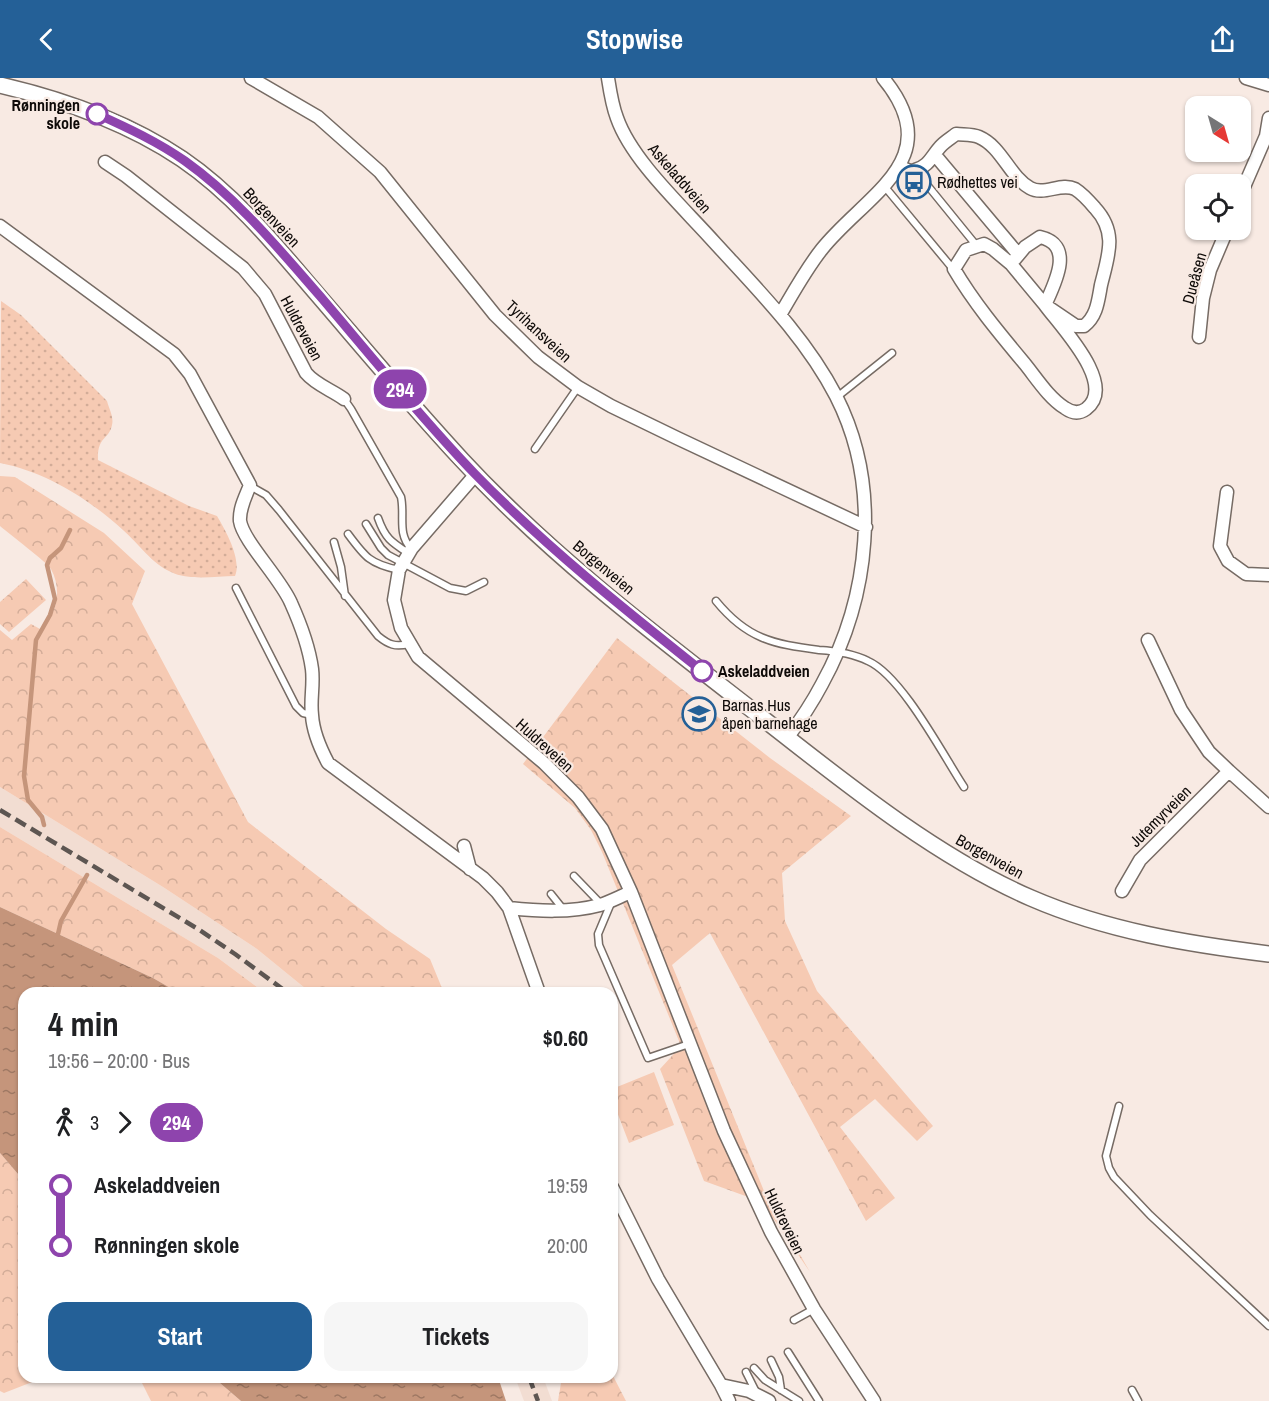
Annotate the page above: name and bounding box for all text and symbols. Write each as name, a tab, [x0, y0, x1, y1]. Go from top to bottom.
text: Stopwise	[586, 21, 683, 57]
icon: back	[30, 23, 63, 56]
icon: share	[1206, 23, 1239, 56]
place label: Rønningen skole	[11, 94, 80, 134]
north arrow	[1185, 96, 1251, 162]
map controls	[1185, 96, 1251, 240]
marker: Rønningen skole	[86, 103, 108, 125]
street label: Askeladdveien	[643, 138, 717, 218]
bus stop icon: Rødhettes vei	[896, 164, 932, 200]
place label: Rødhettes vei	[937, 171, 1018, 193]
button: locate	[1185, 174, 1251, 240]
street label: Borgenveien	[239, 182, 305, 252]
street label: Dueåsen	[1177, 250, 1211, 306]
street label: Huldreveien	[276, 292, 328, 364]
street label: Tyrihansveien	[501, 295, 577, 367]
line badge: 294	[366, 370, 434, 408]
text: 294	[386, 375, 414, 404]
street label: Borgenveien	[568, 535, 640, 599]
marker: Askeladdveien	[691, 660, 713, 682]
place label: Askeladdveien	[718, 660, 810, 682]
place label: Barnas Hus åpen barnehage	[722, 694, 818, 734]
school or university icon: Barnas Hus åpen barnehage	[681, 696, 717, 732]
street label: Huldreveien	[511, 713, 579, 777]
street label: Jutemyrveien	[1124, 780, 1196, 852]
street label: Borgenveien	[952, 828, 1028, 884]
text: 4 min	[48, 1002, 119, 1046]
text: $0.60	[543, 1023, 588, 1053]
text: 19:56 – 20:00 · Bus	[48, 1047, 190, 1074]
icon: walk	[48, 1106, 81, 1139]
icon: forward	[108, 1106, 141, 1139]
text: 294	[162, 1108, 191, 1137]
text: 3	[90, 1109, 99, 1136]
text: Askeladdveien	[94, 1170, 220, 1200]
text: 19:59	[547, 1172, 588, 1199]
street label: Huldreveien	[760, 1184, 810, 1258]
text: Rønningen skole	[94, 1230, 239, 1260]
text: 20:00	[547, 1232, 588, 1259]
button: Start	[48, 1302, 312, 1371]
button: Tickets	[324, 1302, 588, 1371]

